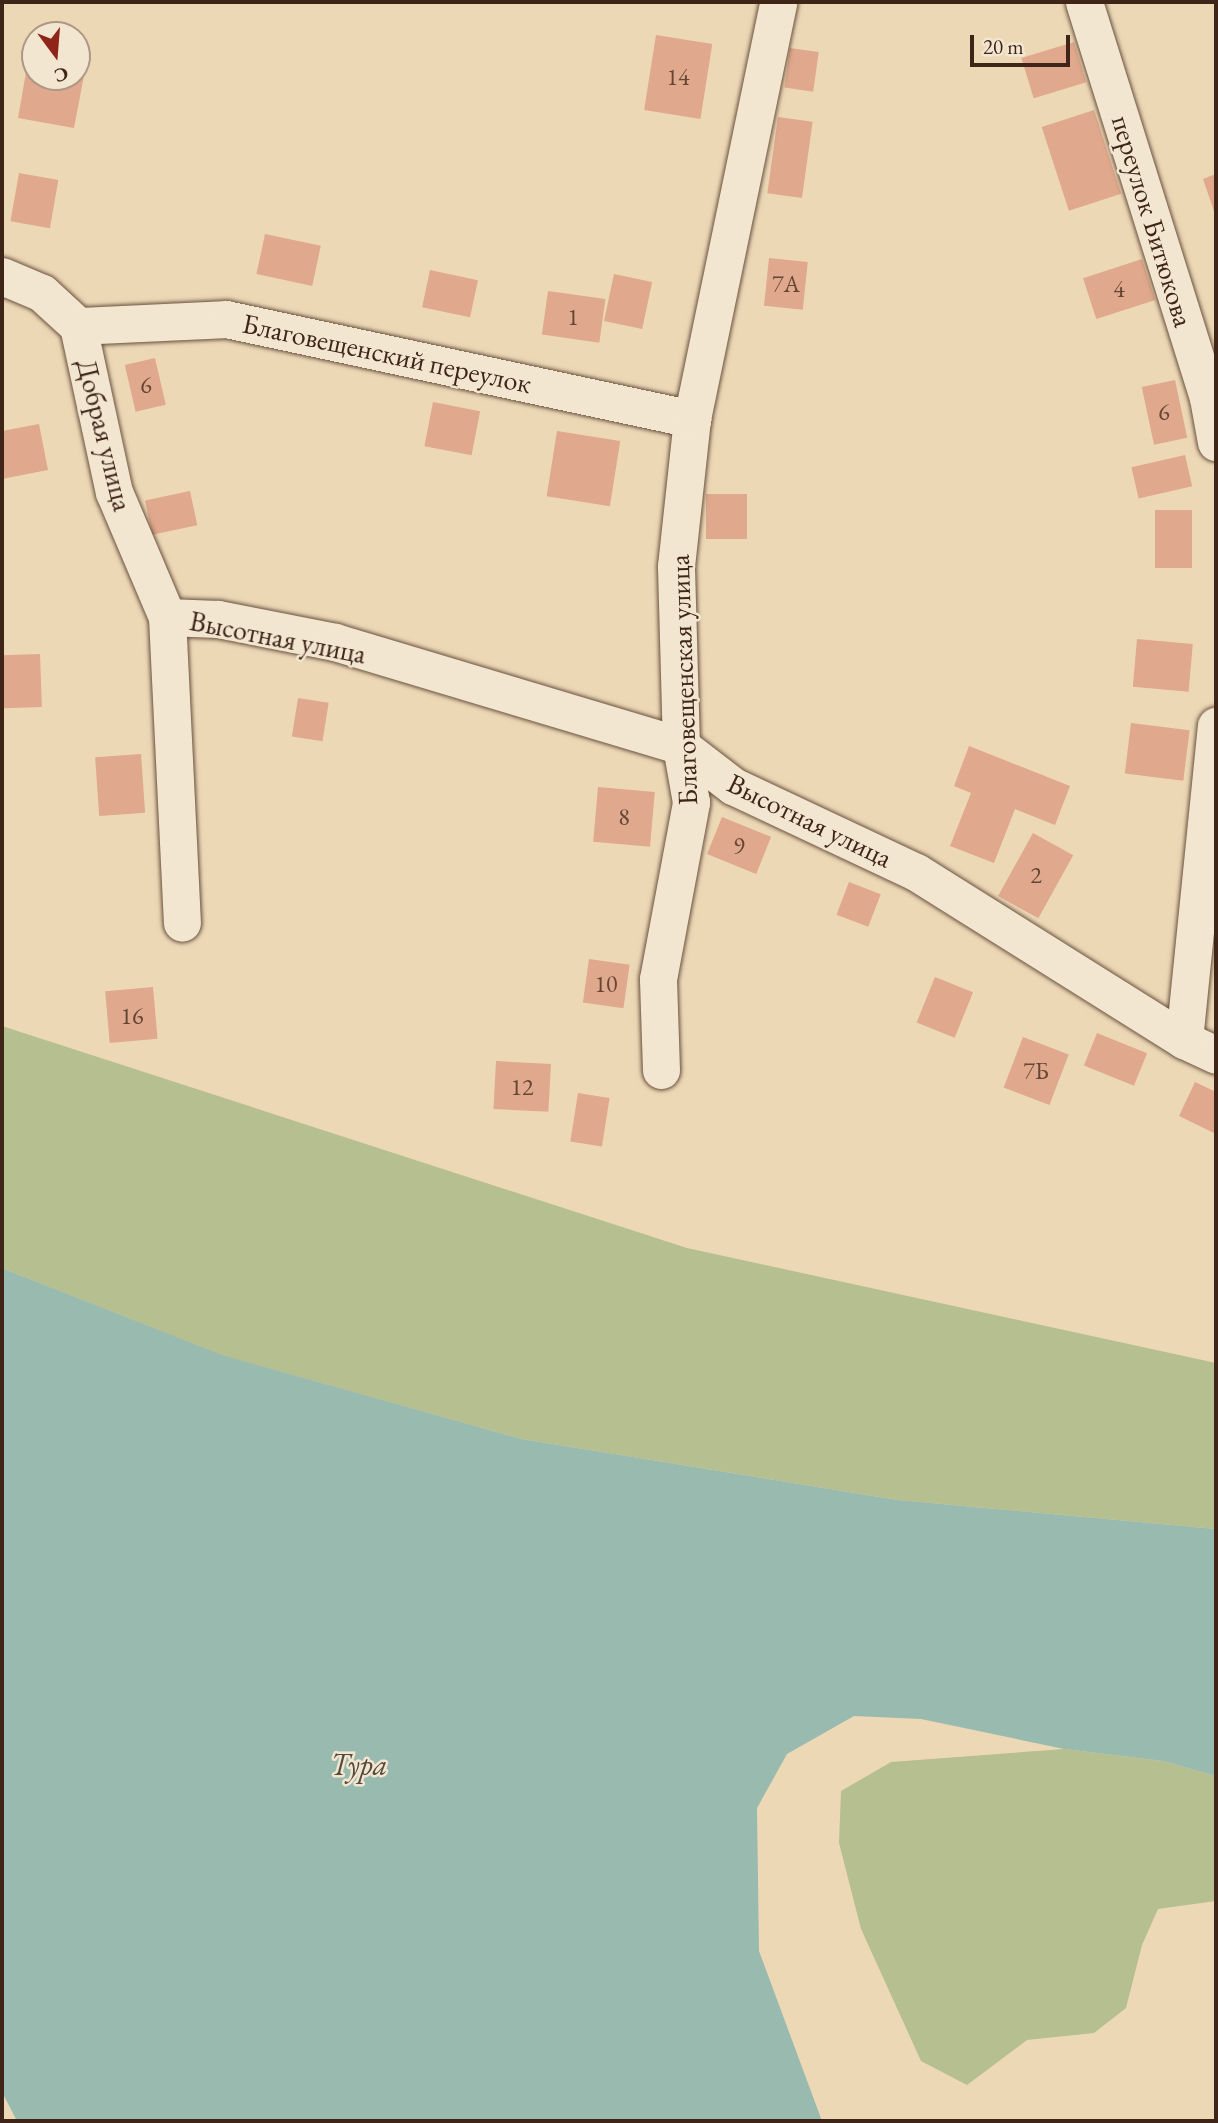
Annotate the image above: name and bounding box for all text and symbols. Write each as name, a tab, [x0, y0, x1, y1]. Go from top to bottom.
north arrow	[21, 21, 91, 91]
scale bar	[973, 21, 1073, 65]
text: 20 m	[983, 33, 1024, 60]
text: С	[51, 61, 71, 89]
house number: 14	[666, 63, 690, 91]
street label: переулок Битюкова	[1105, 111, 1201, 331]
house number: 7А	[772, 270, 800, 298]
house number: 4	[1113, 275, 1125, 303]
house number: 1	[567, 303, 579, 331]
street label: Благовещенский переулок	[239, 306, 535, 400]
street label: Добрая улица	[70, 356, 140, 514]
house number: 6	[140, 371, 152, 399]
house number: 6	[1158, 398, 1170, 426]
street label: Благовещенская улица	[662, 554, 704, 806]
street label: Высотная улица	[187, 603, 369, 671]
street label: Высотная улица	[722, 766, 898, 874]
house number: 8	[618, 803, 630, 831]
house number: 9	[733, 832, 745, 860]
house number: 2	[1030, 861, 1042, 889]
house number: 10	[594, 970, 618, 998]
house number: 16	[120, 1002, 144, 1030]
house number: 7Б	[1023, 1057, 1049, 1085]
house number: 12	[510, 1073, 534, 1101]
water label: Тура	[331, 1747, 387, 1783]

